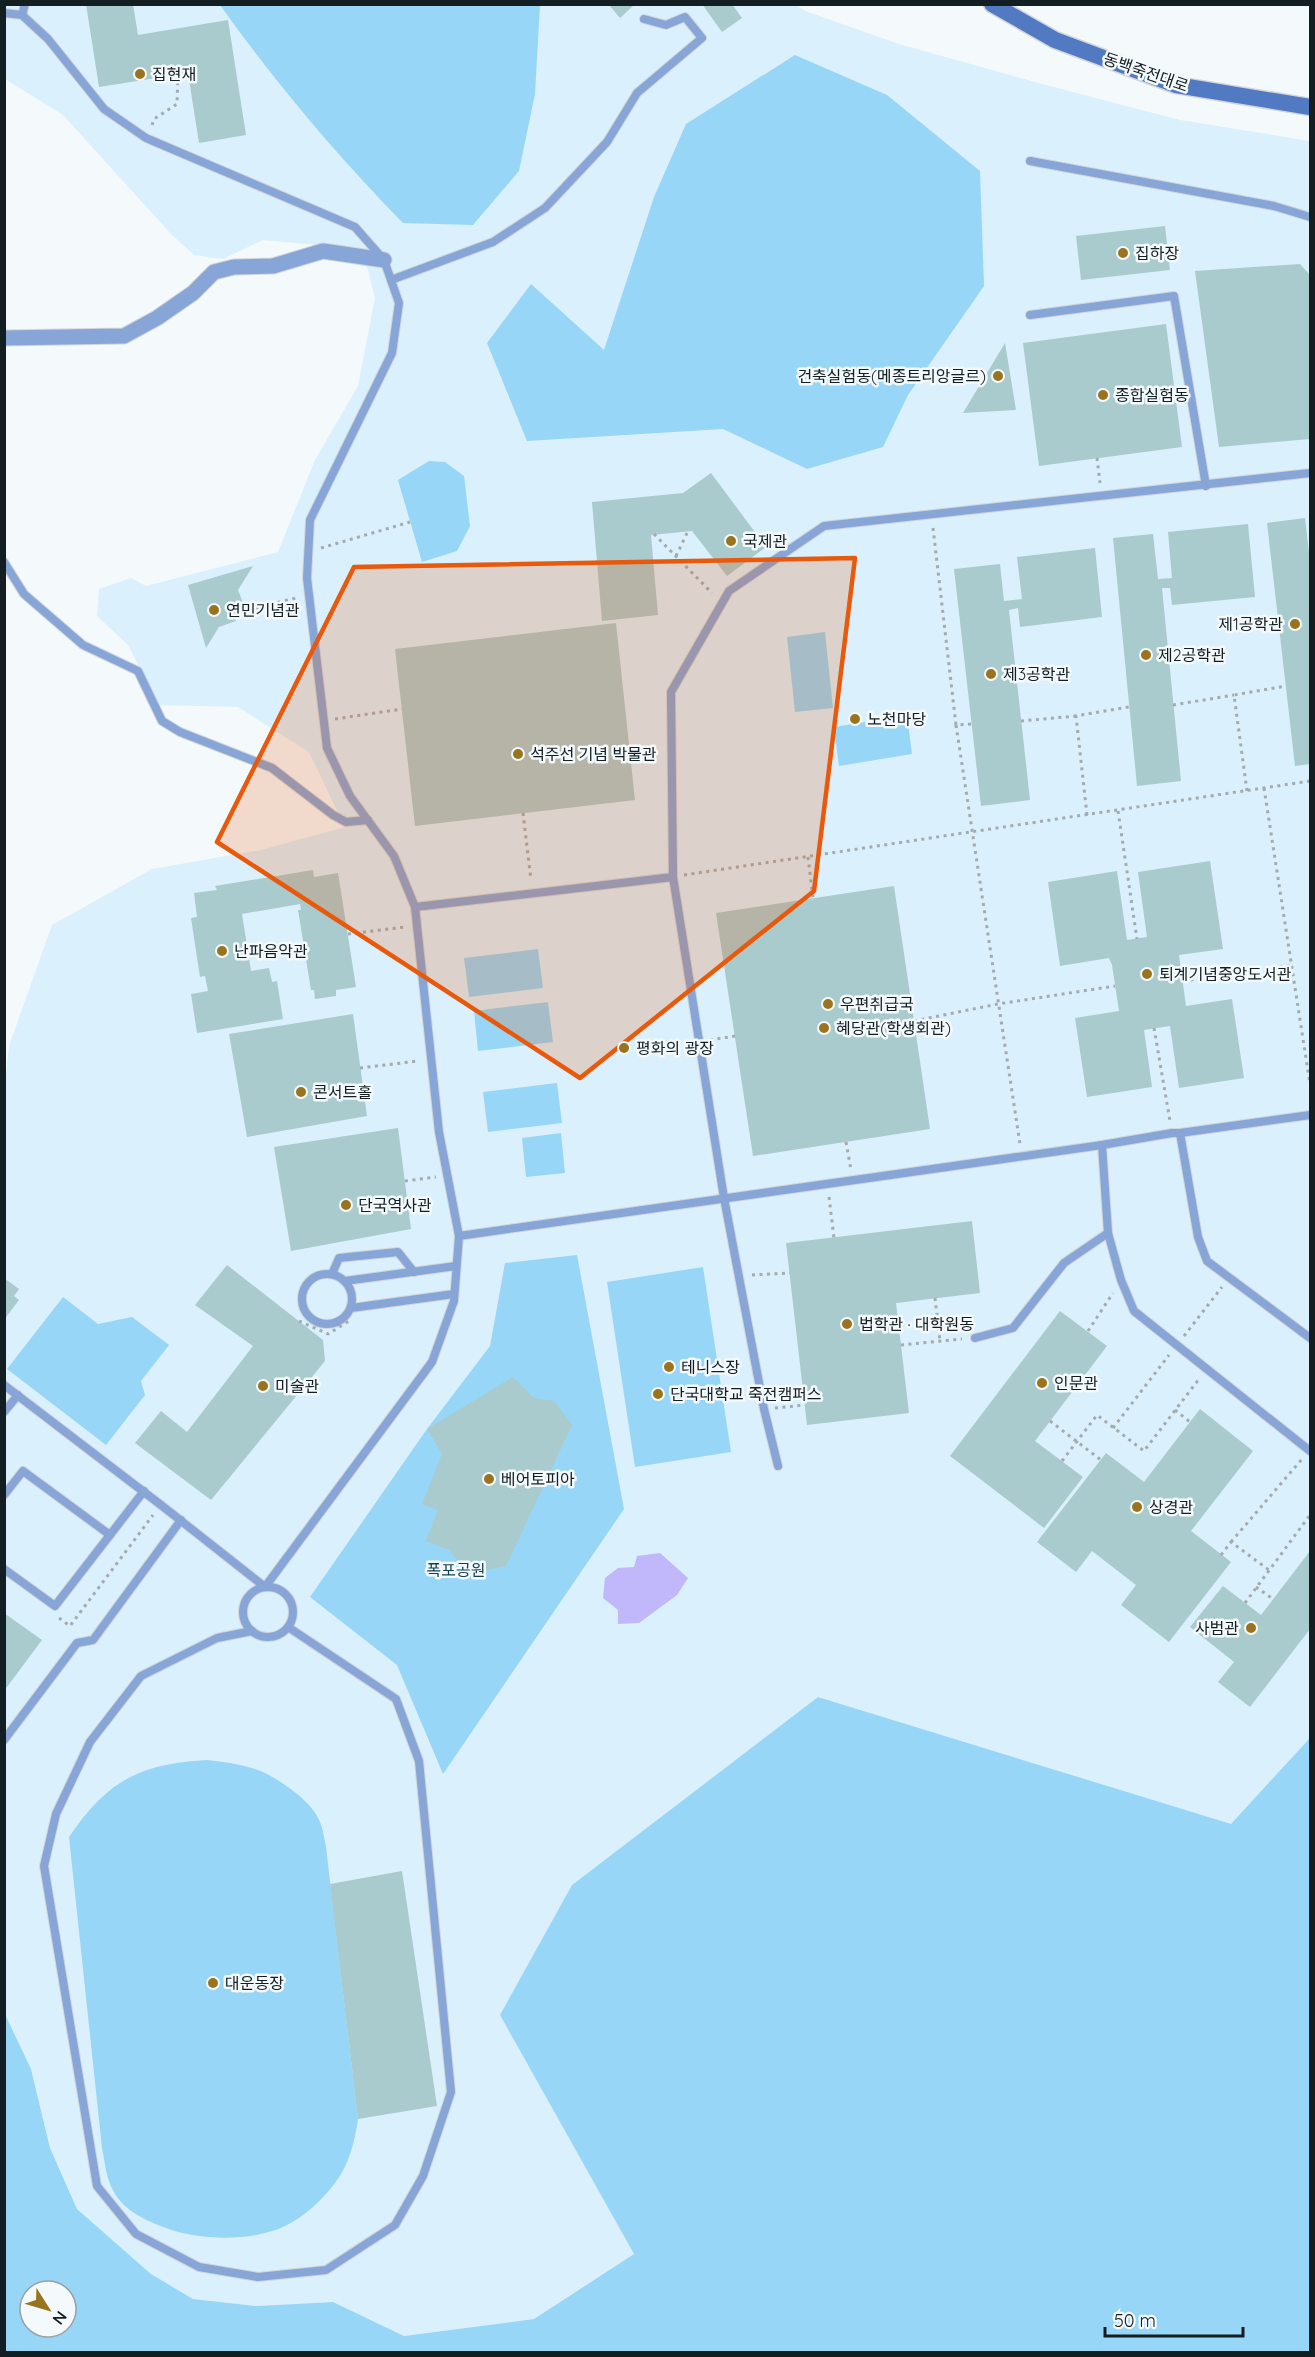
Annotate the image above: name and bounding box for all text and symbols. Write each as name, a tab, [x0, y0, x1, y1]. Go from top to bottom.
street label: 동백죽전대로	[1101, 48, 1191, 96]
place label: 집현재	[152, 64, 196, 84]
marker: 집현재	[133, 67, 147, 81]
place label: 집하장	[1135, 243, 1179, 263]
marker: 집하장	[1116, 246, 1130, 260]
place label: 건축실험동(메종트리앙글르)	[797, 366, 986, 386]
marker: 건축실험동(메종트리앙글르)	[991, 369, 1005, 383]
place label: 종합실험동	[1115, 385, 1189, 405]
marker: 종합실험동	[1096, 388, 1110, 402]
place label: 국제관	[743, 531, 787, 551]
marker: 국제관	[724, 534, 738, 548]
place label: 연민기념관	[226, 600, 300, 620]
marker: 연민기념관	[207, 603, 221, 617]
place label: 제1공학관	[1218, 614, 1283, 634]
marker: 제1공학관	[1288, 617, 1302, 631]
place label: 제2공학관	[1158, 645, 1226, 665]
marker: 제2공학관	[1139, 648, 1153, 662]
place label: 제3공학관	[1003, 664, 1071, 684]
marker: 제3공학관	[984, 667, 998, 681]
place label: 노천마당	[867, 709, 926, 729]
marker: 노천마당	[848, 712, 862, 726]
place label: 석주선 기념 박물관	[530, 744, 657, 764]
marker: 석주선 기념 박물관	[511, 747, 525, 761]
place label: 난파음악관	[234, 941, 308, 961]
marker: 난파음악관	[215, 944, 229, 958]
place label: 퇴계기념중앙도서관	[1159, 964, 1292, 984]
marker: 퇴계기념중앙도서관	[1140, 967, 1154, 981]
place label: 우편취급국	[840, 994, 914, 1014]
marker: 우편취급국	[821, 997, 835, 1011]
place label: 혜당관(학생회관)	[836, 1018, 951, 1038]
marker: 혜당관(학생회관)	[817, 1021, 831, 1035]
place label: 평화의 광장	[636, 1038, 714, 1058]
marker: 평화의 광장	[617, 1041, 631, 1055]
place label: 콘서트홀	[313, 1082, 372, 1102]
marker: 콘서트홀	[294, 1085, 308, 1099]
place label: 단국역사관	[358, 1195, 432, 1215]
marker: 단국역사관	[339, 1198, 353, 1212]
place label: 법학관 · 대학원동	[859, 1314, 974, 1334]
marker: 법학관 · 대학원동	[840, 1317, 854, 1331]
place label: 테니스장	[681, 1357, 740, 1377]
marker: 테니스장	[662, 1360, 676, 1374]
place label: 인문관	[1054, 1373, 1098, 1393]
place label: 미술관	[275, 1376, 319, 1396]
marker: 인문관	[1035, 1376, 1049, 1390]
marker: 미술관	[256, 1379, 270, 1393]
place label: 단국대학교 죽전캠퍼스	[670, 1384, 822, 1404]
marker: 단국대학교 죽전캠퍼스	[651, 1387, 665, 1401]
place label: 베어토피아	[501, 1469, 575, 1489]
marker: 베어토피아	[482, 1472, 496, 1486]
place label: 상경관	[1149, 1497, 1193, 1517]
marker: 상경관	[1130, 1500, 1144, 1514]
park label: 폭포공원	[427, 1560, 485, 1580]
place label: 사범관	[1195, 1618, 1239, 1638]
marker: 사범관	[1244, 1621, 1258, 1635]
place label: 대운동장	[225, 1973, 284, 1993]
marker: 대운동장	[206, 1976, 220, 1990]
north arrow	[18, 2279, 78, 2339]
scale bar	[1105, 2300, 1243, 2338]
text: N	[48, 2307, 72, 2329]
text: 50 m	[1114, 2309, 1156, 2332]

